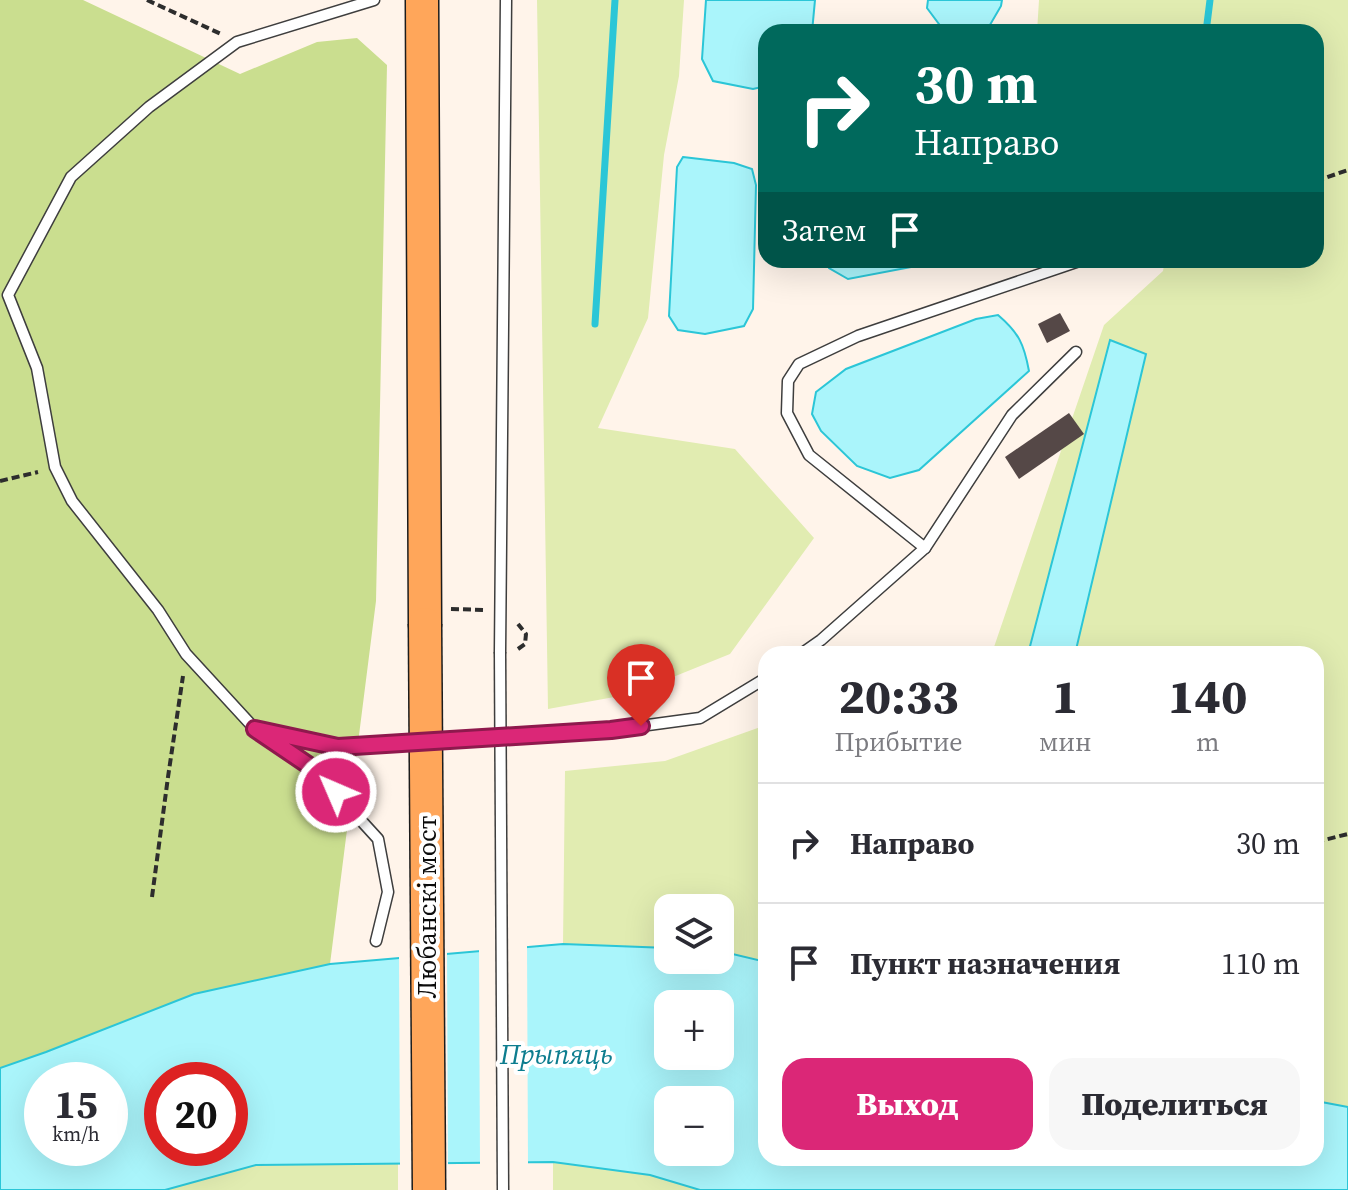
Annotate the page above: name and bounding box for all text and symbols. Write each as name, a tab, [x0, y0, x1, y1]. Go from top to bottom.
text: 30 m	[914, 45, 1037, 122]
icon: right	[782, 56, 886, 160]
text: Направо	[914, 118, 1059, 167]
icon: arrive	[883, 208, 927, 252]
text: Затем	[782, 210, 867, 251]
pin	[607, 644, 675, 726]
icon: arrive	[619, 656, 663, 700]
text: 20:33	[838, 663, 959, 729]
text: 1	[1052, 663, 1078, 729]
text: 140	[1168, 663, 1247, 729]
text: Прибытие	[835, 724, 962, 760]
text: мин	[1039, 724, 1092, 760]
text: m	[1196, 724, 1219, 760]
position arrow	[294, 750, 378, 834]
street label: Любанскі мост	[409, 815, 445, 998]
icon: right	[782, 821, 826, 865]
text: Направо	[850, 823, 974, 864]
text: 30 m	[1236, 823, 1300, 864]
map controls	[654, 894, 734, 1166]
button: layers	[654, 894, 734, 974]
icon: arrive	[782, 941, 826, 985]
text: Пункт назначения	[850, 943, 1120, 984]
text: 110 m	[1221, 943, 1300, 984]
button: +	[654, 990, 734, 1070]
water label: Прыпяць	[499, 1035, 613, 1073]
button: Выход	[782, 1058, 1033, 1150]
button: Поделиться	[1049, 1058, 1300, 1150]
speed limit sign: 20	[144, 1062, 248, 1166]
text: 15	[54, 1077, 98, 1131]
button: −	[654, 1086, 734, 1166]
text: km/h	[52, 1120, 100, 1148]

